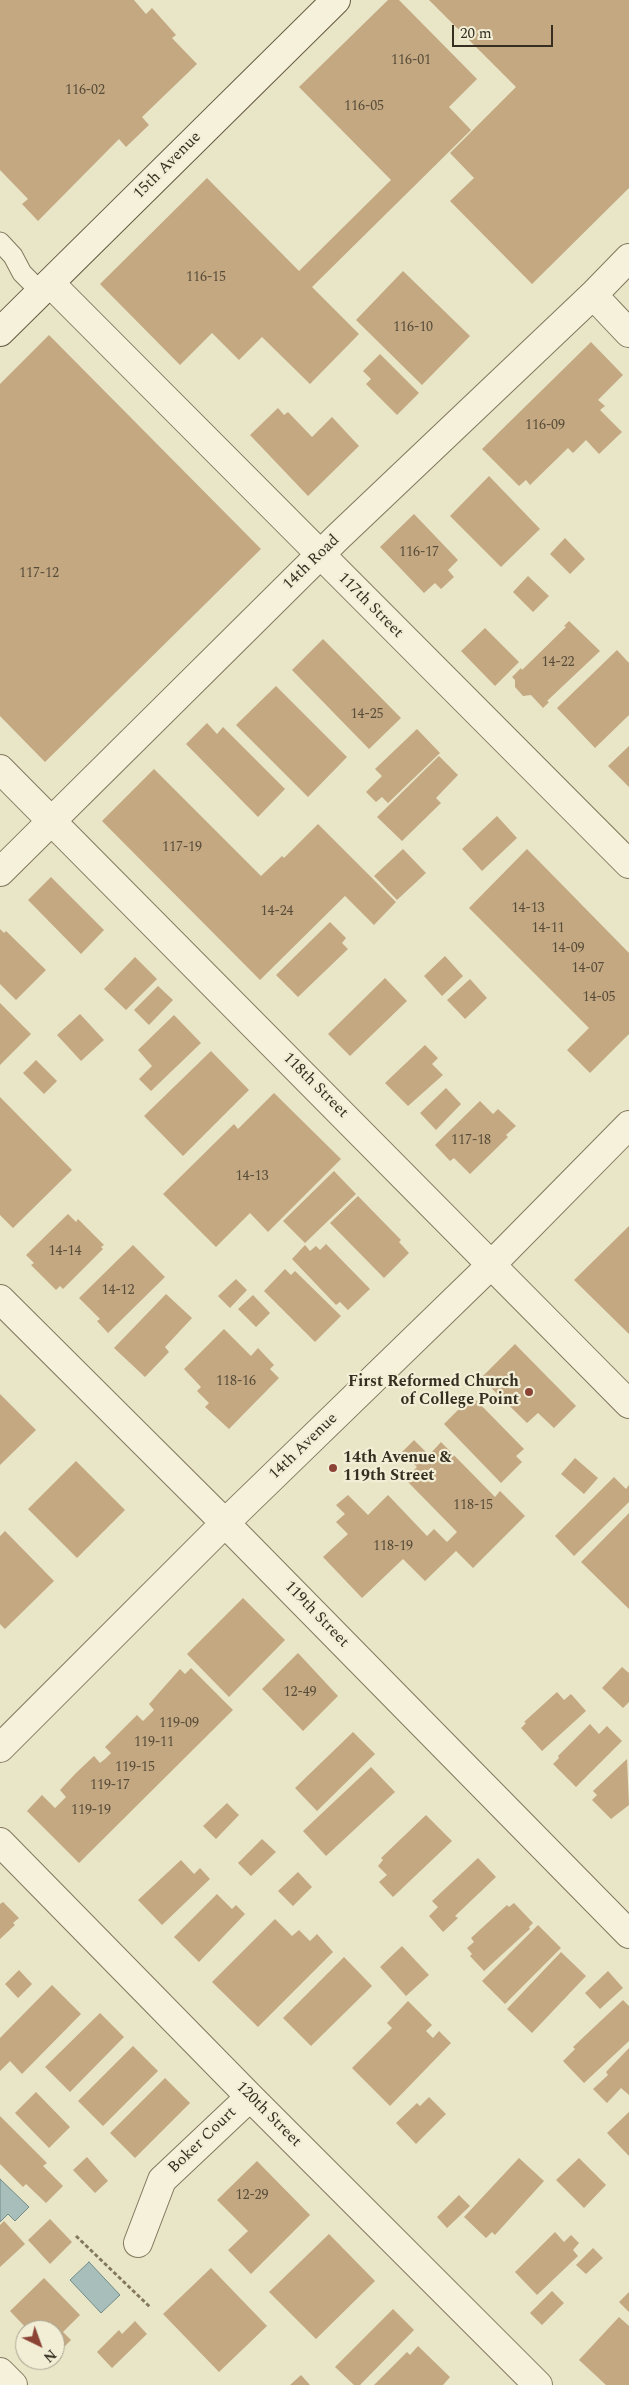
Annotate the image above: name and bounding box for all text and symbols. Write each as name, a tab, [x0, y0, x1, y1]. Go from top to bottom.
scale bar	[454, 15, 555, 47]
text: 20 m	[460, 22, 492, 45]
house number: 116-01	[391, 53, 431, 69]
house number: 116-02	[65, 83, 105, 99]
house number: 116-05	[344, 99, 384, 115]
street label: 15th Avenue	[130, 128, 206, 204]
house number: 116-15	[186, 270, 226, 286]
house number: 116-10	[393, 320, 433, 336]
house number: 116-09	[525, 418, 565, 434]
street label: 14th Road	[280, 531, 344, 595]
house number: 116-17	[399, 545, 439, 561]
house number: 117-12	[19, 566, 59, 582]
street label: 117th Street	[333, 569, 407, 643]
house number: 14-22	[541, 655, 575, 671]
house number: 14-25	[350, 707, 384, 723]
house number: 117-19	[162, 840, 202, 856]
house number: 14-13	[511, 901, 545, 917]
house number: 14-24	[260, 904, 294, 920]
house number: 14-11	[531, 921, 565, 937]
house number: 14-09	[551, 941, 585, 957]
house number: 14-07	[571, 961, 605, 977]
house number: 14-05	[582, 990, 616, 1006]
street label: 118th Street	[278, 1049, 352, 1123]
house number: 117-18	[451, 1133, 491, 1149]
house number: 14-13	[235, 1169, 269, 1185]
house number: 14-14	[48, 1244, 82, 1260]
house number: 14-12	[101, 1283, 135, 1299]
place label: First Reformed Church of College Point	[348, 1373, 519, 1411]
house number: 118-16	[216, 1374, 256, 1390]
marker: First Reformed Church of College Point	[523, 1386, 535, 1398]
street label: 14th Avenue	[266, 1410, 342, 1484]
place label: 14th Avenue & 119th Street	[343, 1449, 452, 1487]
marker: 14th Avenue & 119th Street	[327, 1462, 339, 1474]
house number: 118-15	[453, 1498, 493, 1514]
house number: 118-19	[373, 1539, 413, 1555]
street label: 119th Street	[280, 1578, 352, 1652]
house number: 12-49	[283, 1685, 317, 1701]
house number: 119-09	[159, 1716, 199, 1732]
house number: 119-11	[134, 1735, 174, 1751]
house number: 119-15	[115, 1760, 155, 1776]
house number: 119-17	[90, 1778, 130, 1794]
house number: 119-19	[71, 1803, 111, 1819]
street label: 120th Street	[231, 2078, 305, 2152]
street label: Boker Court	[165, 2104, 241, 2178]
house number: 12-29	[235, 2188, 269, 2204]
north arrow	[15, 2320, 65, 2370]
text: N	[38, 2344, 61, 2367]

